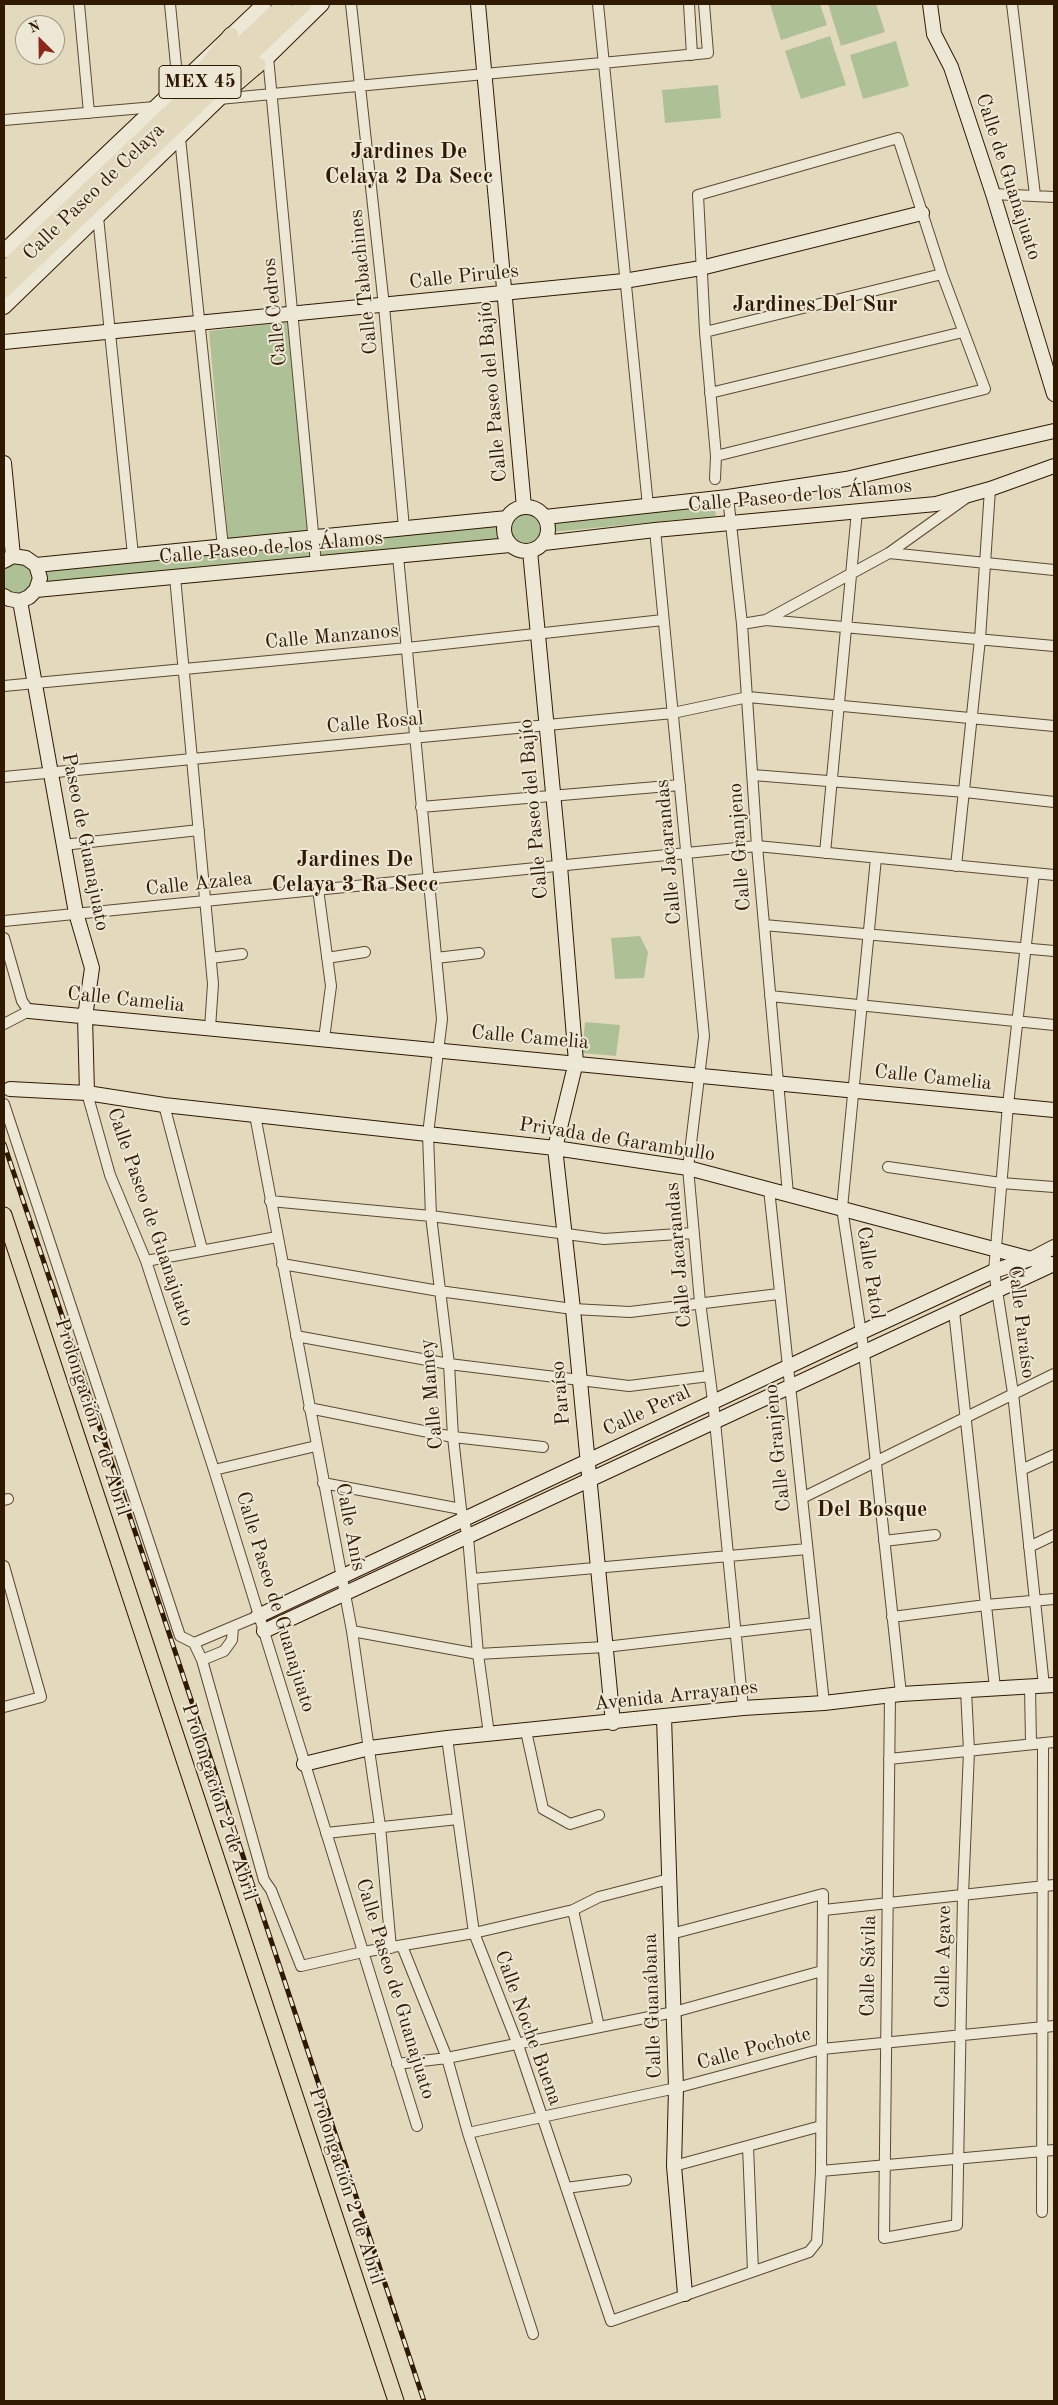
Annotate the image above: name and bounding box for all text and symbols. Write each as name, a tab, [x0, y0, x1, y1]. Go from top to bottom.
north arrow	[15, 15, 65, 65]
text: N	[27, 19, 42, 36]
road number: MEX 45	[159, 65, 241, 98]
street label: Calle de Guanajuato	[970, 91, 1046, 263]
street label: Calle Paseo de Celaya	[18, 118, 170, 266]
district label: Jardines De Celaya 2 Da Secc	[325, 139, 493, 190]
street label: Calle Tabachines	[344, 208, 384, 356]
street label: Calle Cedros	[257, 257, 293, 367]
street label: Calle Pirules	[408, 259, 520, 295]
district label: Jardines Del Sur	[732, 292, 898, 318]
street label: Calle Paseo del Bajío	[473, 301, 513, 483]
street label: Calle Paseo de los Álamos	[687, 474, 913, 518]
street label: Calle Paseo de los Álamos	[158, 526, 384, 570]
street label: Calle Manzanos	[264, 619, 400, 655]
street label: Calle Rosal	[326, 707, 424, 739]
street label: Calle Paseo del Bajío	[514, 718, 554, 900]
street label: Paseo de Guanajuato	[56, 751, 114, 933]
street label: Calle Jacarandas	[651, 778, 687, 926]
street label: Calle Granjeno	[724, 782, 756, 912]
district label: Jardines De Celaya 3 Ra Secc	[271, 847, 439, 898]
street label: Calle Azalea	[144, 866, 254, 902]
street label: Calle Camelia	[66, 982, 186, 1018]
street label: Calle Camelia	[470, 1021, 590, 1055]
street label: Calle Camelia	[873, 1060, 993, 1096]
street label: Calle Paseo de Guanajuato	[101, 1105, 199, 1329]
street label: Privada de Garambullo	[517, 1113, 717, 1167]
street label: Calle Jacarandas	[661, 1181, 697, 1329]
street label: Calle Patol	[851, 1225, 889, 1321]
street label: Calle Paraíso	[1002, 1264, 1040, 1380]
street label: Prolongación 2 de Abril	[49, 1315, 135, 1519]
street label: Calle Mamey	[415, 1338, 449, 1450]
street label: Paraíso	[546, 1360, 576, 1426]
street label: Calle Peral	[599, 1380, 695, 1442]
street label: Calle Granjeno	[759, 1383, 797, 1513]
street label: Calle Anís	[330, 1481, 370, 1573]
street label: Calle Paseo de Guanajuato	[230, 1489, 320, 1715]
district label: Del Bosque	[817, 1497, 927, 1523]
street label: Avenida Arrayanes	[593, 1675, 759, 1717]
street label: Prolongación 2 de Abril	[176, 1700, 262, 1904]
street label: Calle Paseo de Guanajuato	[350, 1876, 440, 2102]
street label: Calle Agave	[931, 1905, 957, 2009]
street label: Calle Sávila	[856, 1915, 882, 2017]
street label: Calle Guanábana	[638, 1933, 668, 2079]
street label: Calle Noche Buena	[489, 1947, 567, 2109]
street label: Calle Pochote	[694, 2022, 814, 2076]
street label: Prolongación 2 de Abril	[303, 2084, 389, 2288]

